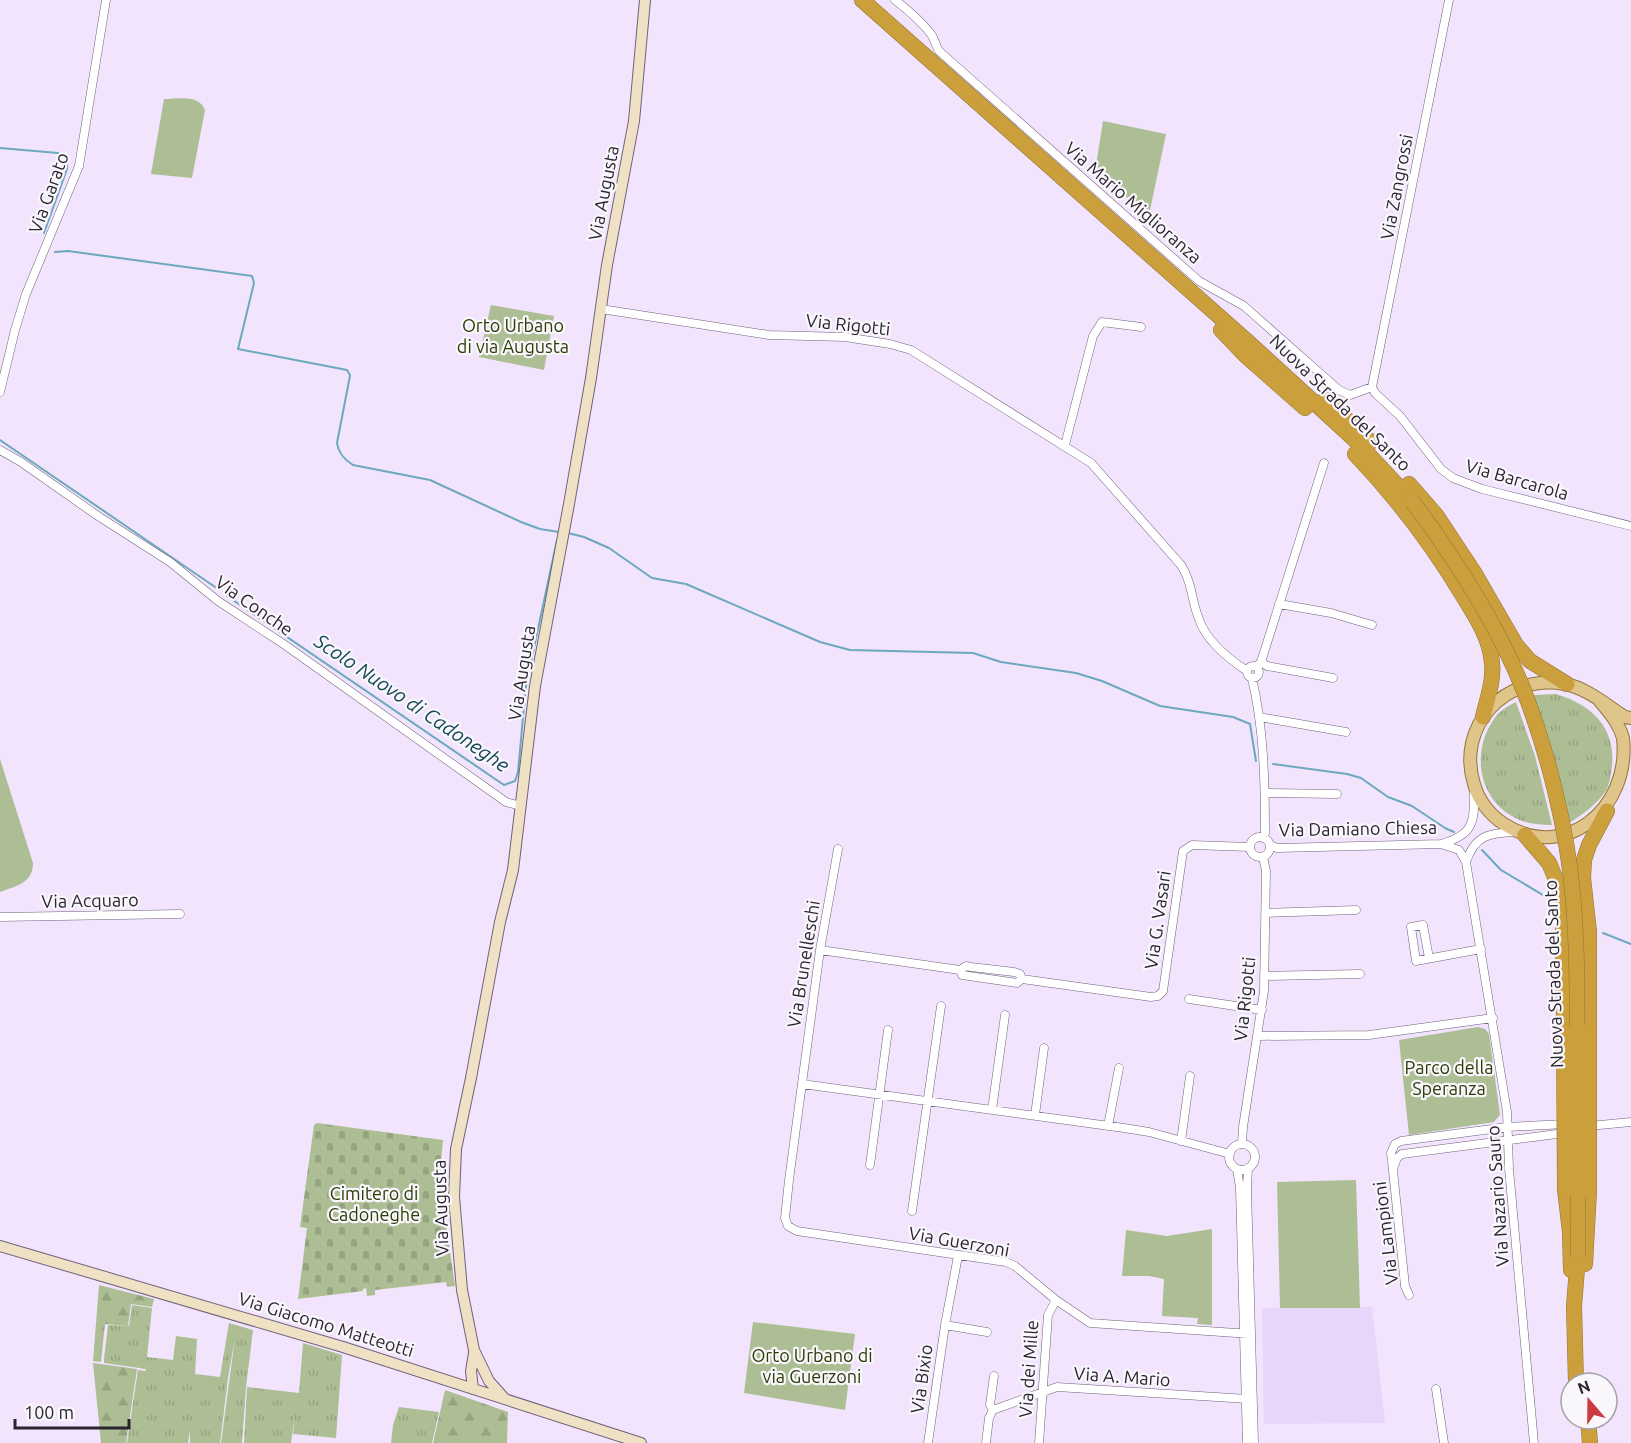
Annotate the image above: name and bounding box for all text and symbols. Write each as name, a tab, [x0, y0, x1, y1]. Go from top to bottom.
street label: Via Zangrossi	[1376, 132, 1416, 241]
street label: Via Mario Miglioranza	[1061, 138, 1206, 267]
street label: Via Augusta	[584, 144, 622, 242]
street label: Via Garato	[24, 149, 72, 236]
street label: Via Rigotti	[805, 310, 891, 338]
park label: Orto Urbano di via Augusta	[457, 315, 569, 356]
street label: Nuova Strada del Santo	[1266, 330, 1415, 475]
street label: Via Barcarola	[1463, 455, 1571, 503]
street label: Via Conche	[212, 571, 297, 639]
street label: Via Augusta	[504, 624, 538, 722]
water label: Scolo Nuovo di Cadoneghe	[310, 628, 514, 776]
street label: Via Damiano Chiesa	[1279, 817, 1437, 839]
street label: Via G. Vasari	[1140, 869, 1174, 970]
street label: Nuova Strada del Santo	[1540, 880, 1566, 1068]
street label: Via Acquaro	[41, 889, 139, 911]
street label: Via Brunelleschi	[783, 899, 823, 1029]
street label: Via Rigotti	[1230, 956, 1258, 1042]
park label: Parco della Speranza	[1405, 1057, 1493, 1098]
street label: Via Nazario Sauro	[1482, 1125, 1512, 1267]
street label: Via Augusta	[428, 1159, 452, 1257]
street label: Via Lampioni	[1369, 1180, 1401, 1286]
park label: Cimitero di Cadoneghe	[328, 1183, 420, 1224]
street label: Via Guerzoni	[907, 1222, 1011, 1260]
street label: Via Giacomo Matteotti	[236, 1288, 416, 1360]
street label: Via dei Mille	[1015, 1319, 1041, 1419]
street label: Via Bixio	[906, 1343, 936, 1415]
park label: Orto Urbano di via Guerzoni	[751, 1345, 873, 1386]
street label: Via A. Mario	[1073, 1363, 1171, 1389]
north arrow	[1559, 1371, 1619, 1431]
text: N	[1575, 1376, 1593, 1397]
scale bar	[15, 1392, 129, 1430]
text: 100 m	[24, 1402, 74, 1422]

